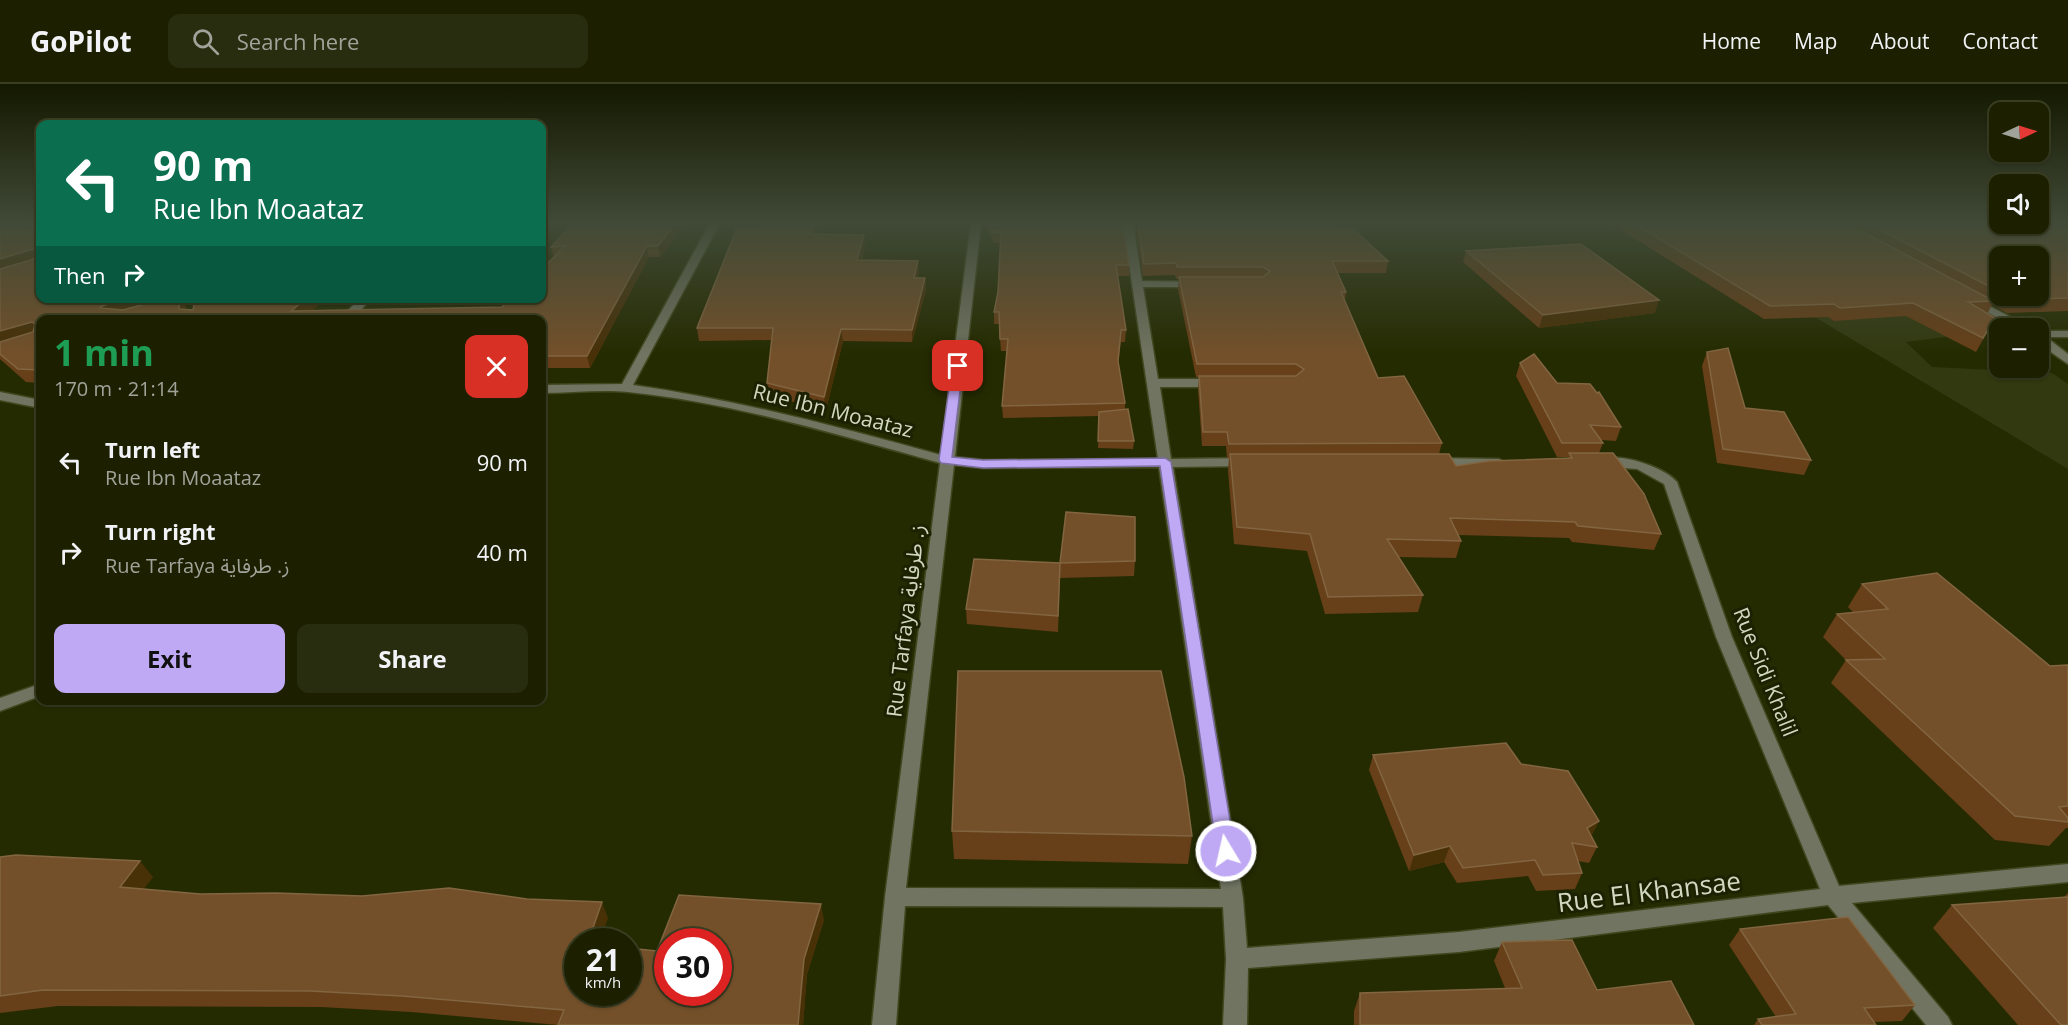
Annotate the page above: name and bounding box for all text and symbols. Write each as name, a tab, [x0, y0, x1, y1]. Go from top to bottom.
search box	[168, 14, 588, 68]
text: GoPilot	[30, 22, 132, 60]
icon: search	[189, 25, 222, 58]
text: Search here	[237, 26, 359, 56]
text: Home	[1702, 27, 1761, 55]
text: Map	[1794, 27, 1837, 55]
text: About	[1870, 27, 1930, 55]
text: Contact	[1963, 27, 2038, 55]
north arrow	[1989, 102, 2049, 162]
map controls	[1989, 102, 2049, 378]
text: 90 m	[153, 136, 253, 193]
icon: left	[54, 144, 132, 222]
button: sound	[1989, 174, 2049, 234]
text: Rue Ibn Moaataz	[153, 190, 364, 227]
button: +	[1989, 246, 2049, 306]
icon: right	[117, 258, 150, 291]
text: Then	[54, 260, 105, 290]
button: −	[1989, 318, 2049, 378]
text: 1 min	[54, 328, 154, 377]
button: close	[465, 335, 528, 398]
pin	[932, 340, 983, 391]
icon: arrive	[941, 349, 974, 382]
text: 170 m · 21:14	[54, 375, 179, 402]
street label: Rue Ibn Moaataz	[750, 377, 916, 443]
text: Turn left	[105, 434, 200, 464]
icon: left	[54, 446, 87, 479]
text: 90 m	[477, 447, 528, 477]
text: Rue Ibn Moaataz	[105, 464, 261, 491]
text: Turn right	[105, 516, 216, 546]
street label: Rue Tarfaya ز. طرفاية	[879, 523, 931, 719]
icon: right	[54, 536, 87, 569]
text: 40 m	[477, 537, 528, 567]
text: Rue Tarfaya ز. طرفاية	[105, 552, 290, 579]
street label: Rue Sidi Khalil	[1727, 603, 1805, 740]
button: Exit	[54, 624, 285, 693]
button: Share	[297, 624, 528, 693]
position arrow	[1194, 819, 1258, 883]
street label: Rue El Khansae	[1555, 862, 1743, 920]
speed limit sign: 30	[654, 928, 732, 1006]
text: 21	[586, 939, 620, 980]
text: km/h	[585, 972, 621, 992]

